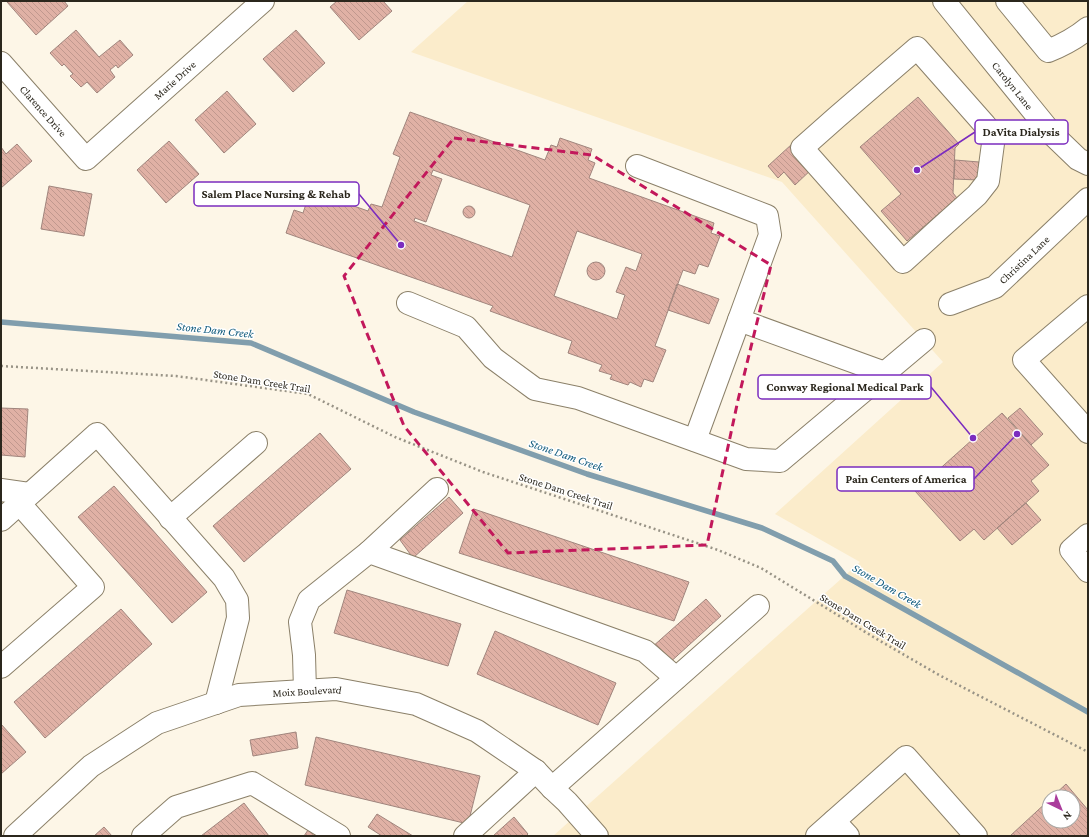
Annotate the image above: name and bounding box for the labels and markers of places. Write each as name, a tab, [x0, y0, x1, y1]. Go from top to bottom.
callout: DaVita Dialysis	[975, 120, 1068, 144]
callout: Salem Place Nursing & Rehab	[194, 182, 359, 206]
callout: Conway Regional Medical Park	[758, 375, 931, 399]
callout: Pain Centers of America	[837, 467, 974, 491]

